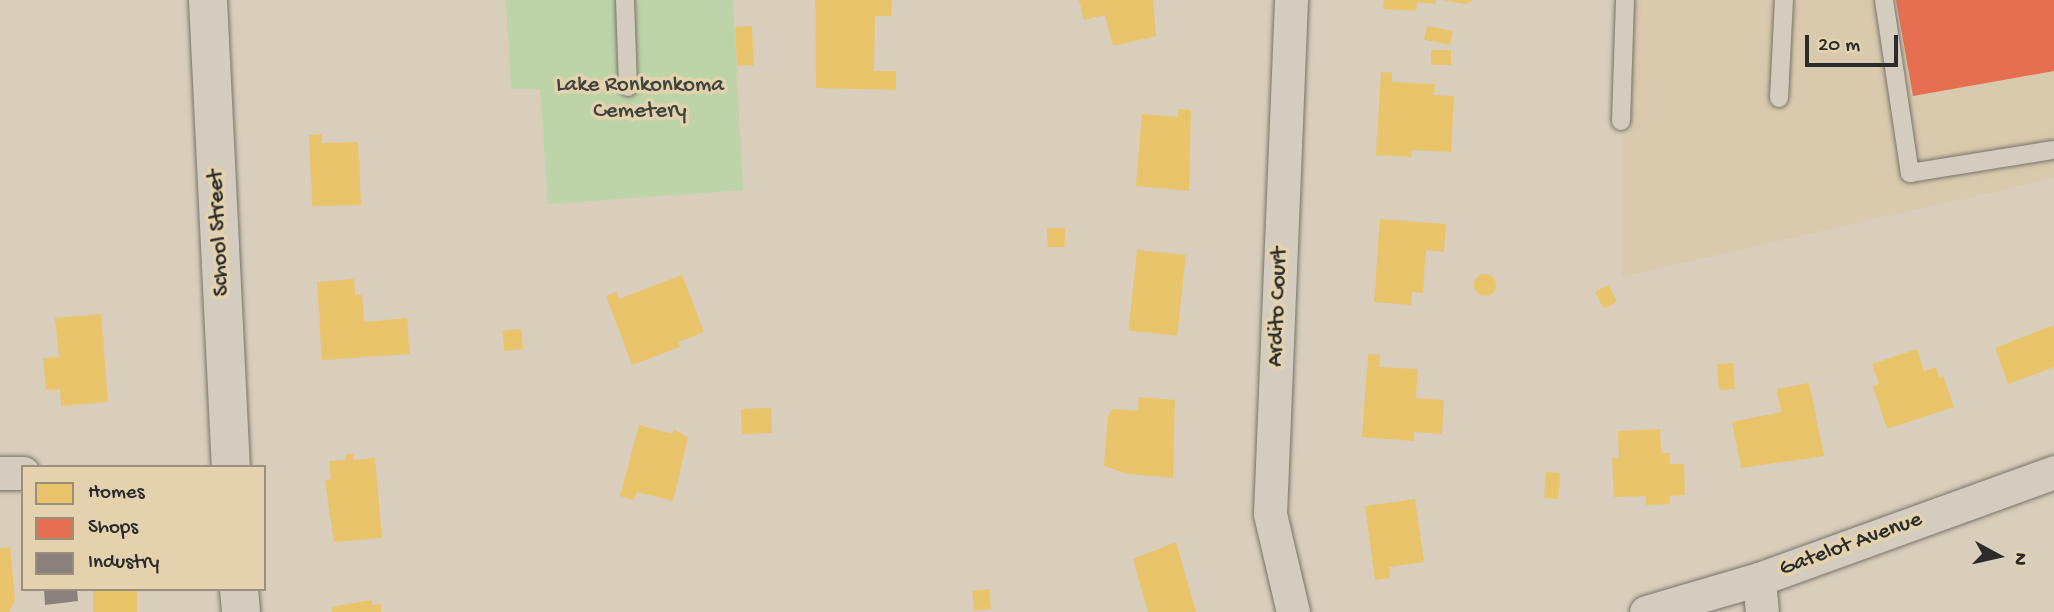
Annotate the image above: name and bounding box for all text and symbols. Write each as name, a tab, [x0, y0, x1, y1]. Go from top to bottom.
scale bar	[1809, 21, 1902, 65]
text: 20 m	[1818, 34, 1860, 59]
park label: Lake Ronkonkoma Cemetery	[556, 72, 724, 126]
street label: School Street	[203, 169, 237, 297]
street label: Ardito Court	[1263, 247, 1295, 367]
legend	[21, 465, 266, 591]
text: Homes	[88, 481, 144, 506]
street label: Gatelot Avenue	[1776, 506, 1926, 584]
text: Shops	[88, 516, 138, 541]
north arrow	[1963, 521, 2033, 591]
text: Industry	[88, 551, 159, 576]
text: N	[2007, 551, 2032, 567]

